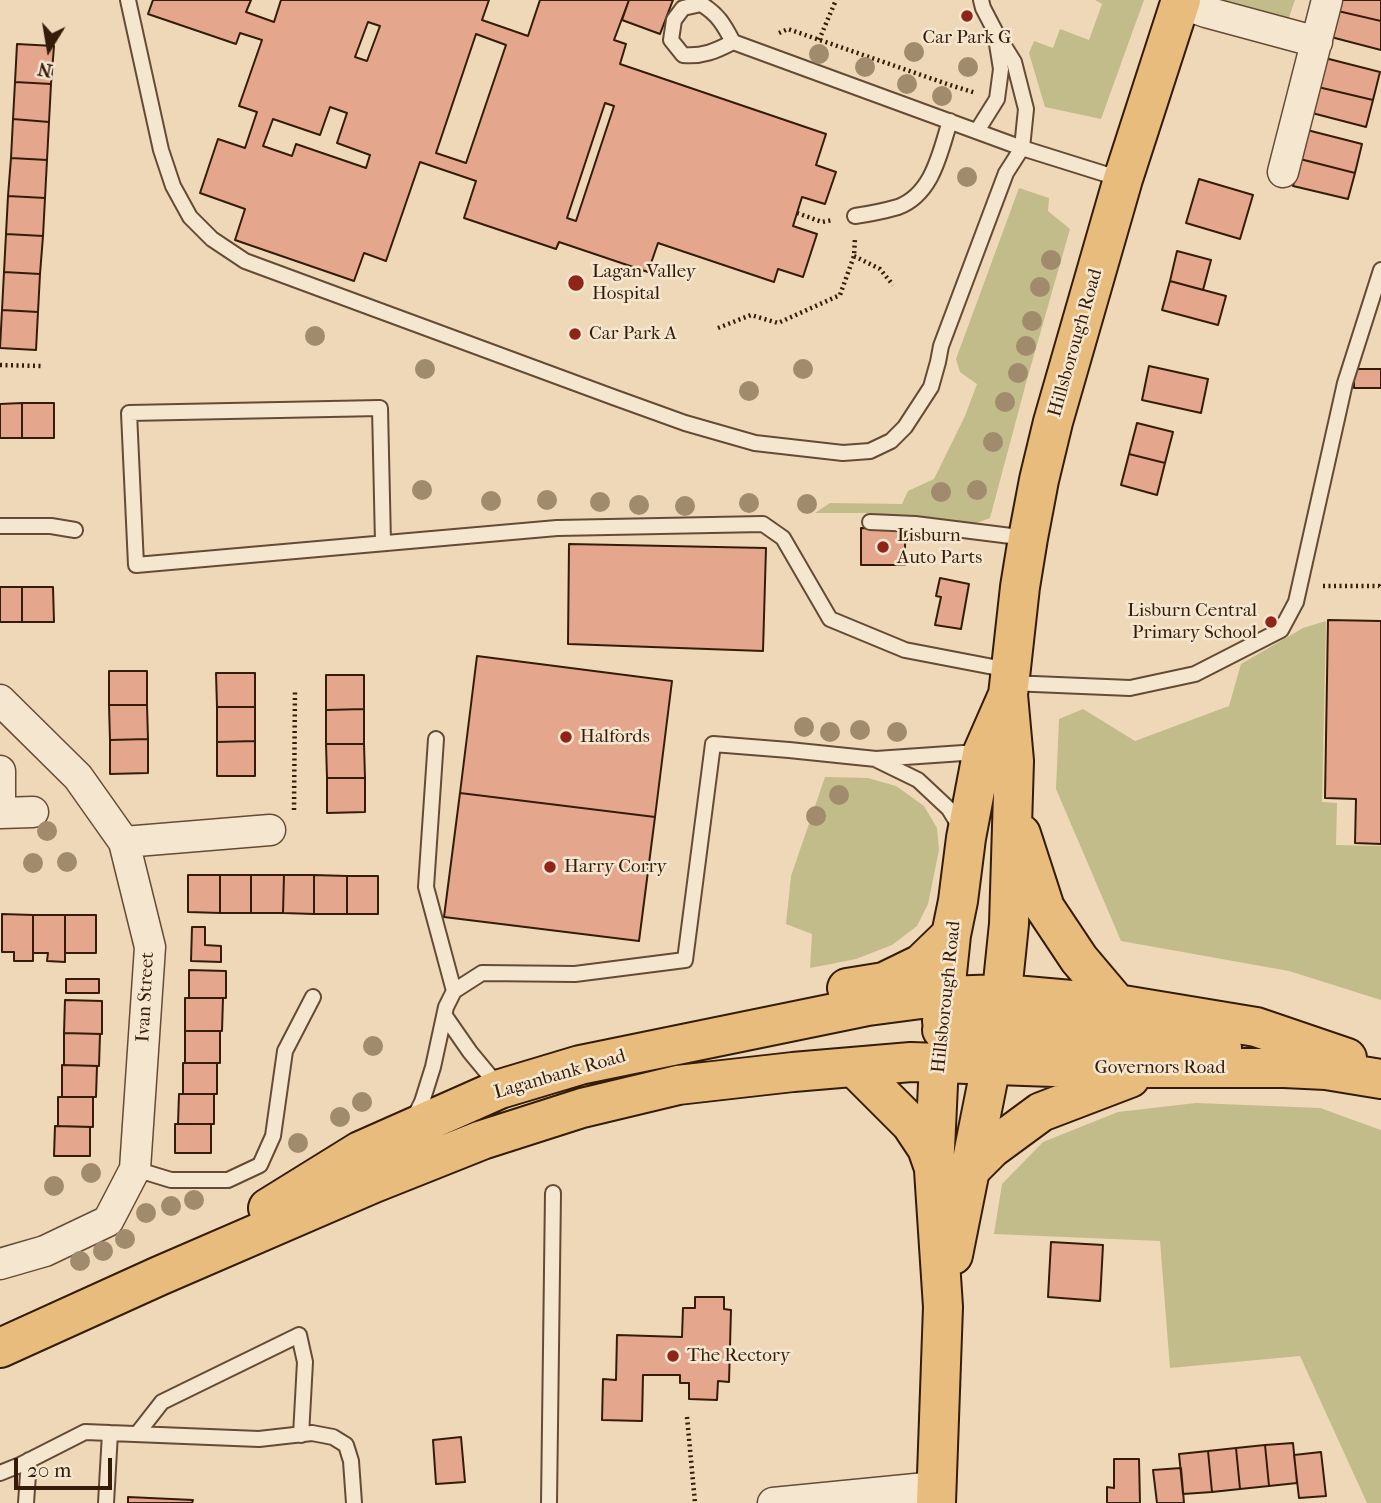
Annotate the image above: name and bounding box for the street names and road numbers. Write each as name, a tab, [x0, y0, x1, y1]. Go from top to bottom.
street label: Hillsborough Road	[1044, 266, 1108, 420]
street label: Hillsborough Road	[928, 920, 966, 1074]
street label: Ivan Street	[132, 951, 160, 1043]
street label: Laganbank Road	[491, 1045, 629, 1105]
street label: Governors Road	[1094, 1057, 1226, 1079]

